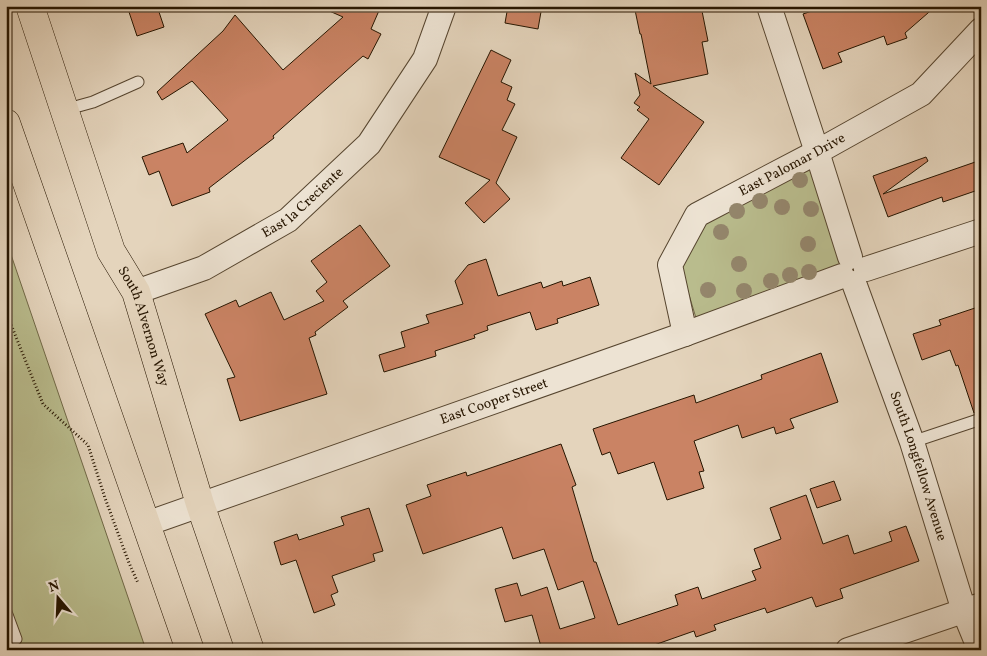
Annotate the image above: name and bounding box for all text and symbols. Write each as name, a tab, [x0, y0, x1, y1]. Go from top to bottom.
street label: East Palomar Drive	[735, 128, 849, 201]
street label: East la Creciente	[258, 163, 348, 242]
street label: South Alvernon Way	[113, 263, 174, 389]
street label: East Cooper Street	[437, 374, 551, 429]
street label: South Longfellow Avenue	[885, 389, 951, 543]
north arrow	[32, 574, 82, 624]
text: N	[46, 576, 62, 598]

